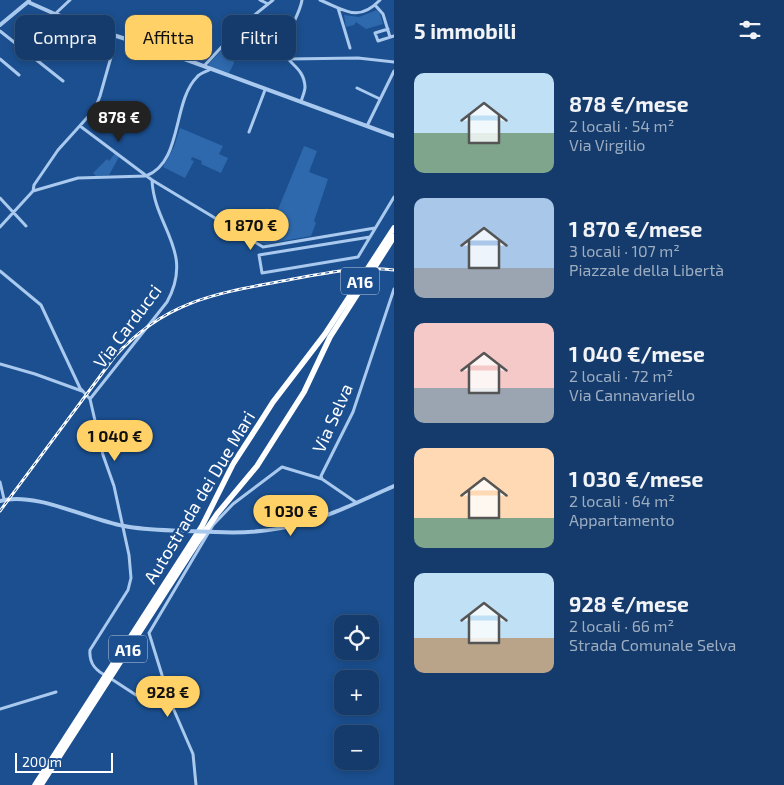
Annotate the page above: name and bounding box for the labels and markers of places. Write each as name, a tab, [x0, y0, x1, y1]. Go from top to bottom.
pin: 878 €	[84, 100, 154, 143]
pin: 1 870 €	[205, 208, 297, 251]
pin: 1 040 €	[69, 420, 161, 462]
pin: 1 030 €	[245, 494, 337, 537]
pin: 928 €	[133, 676, 203, 718]

